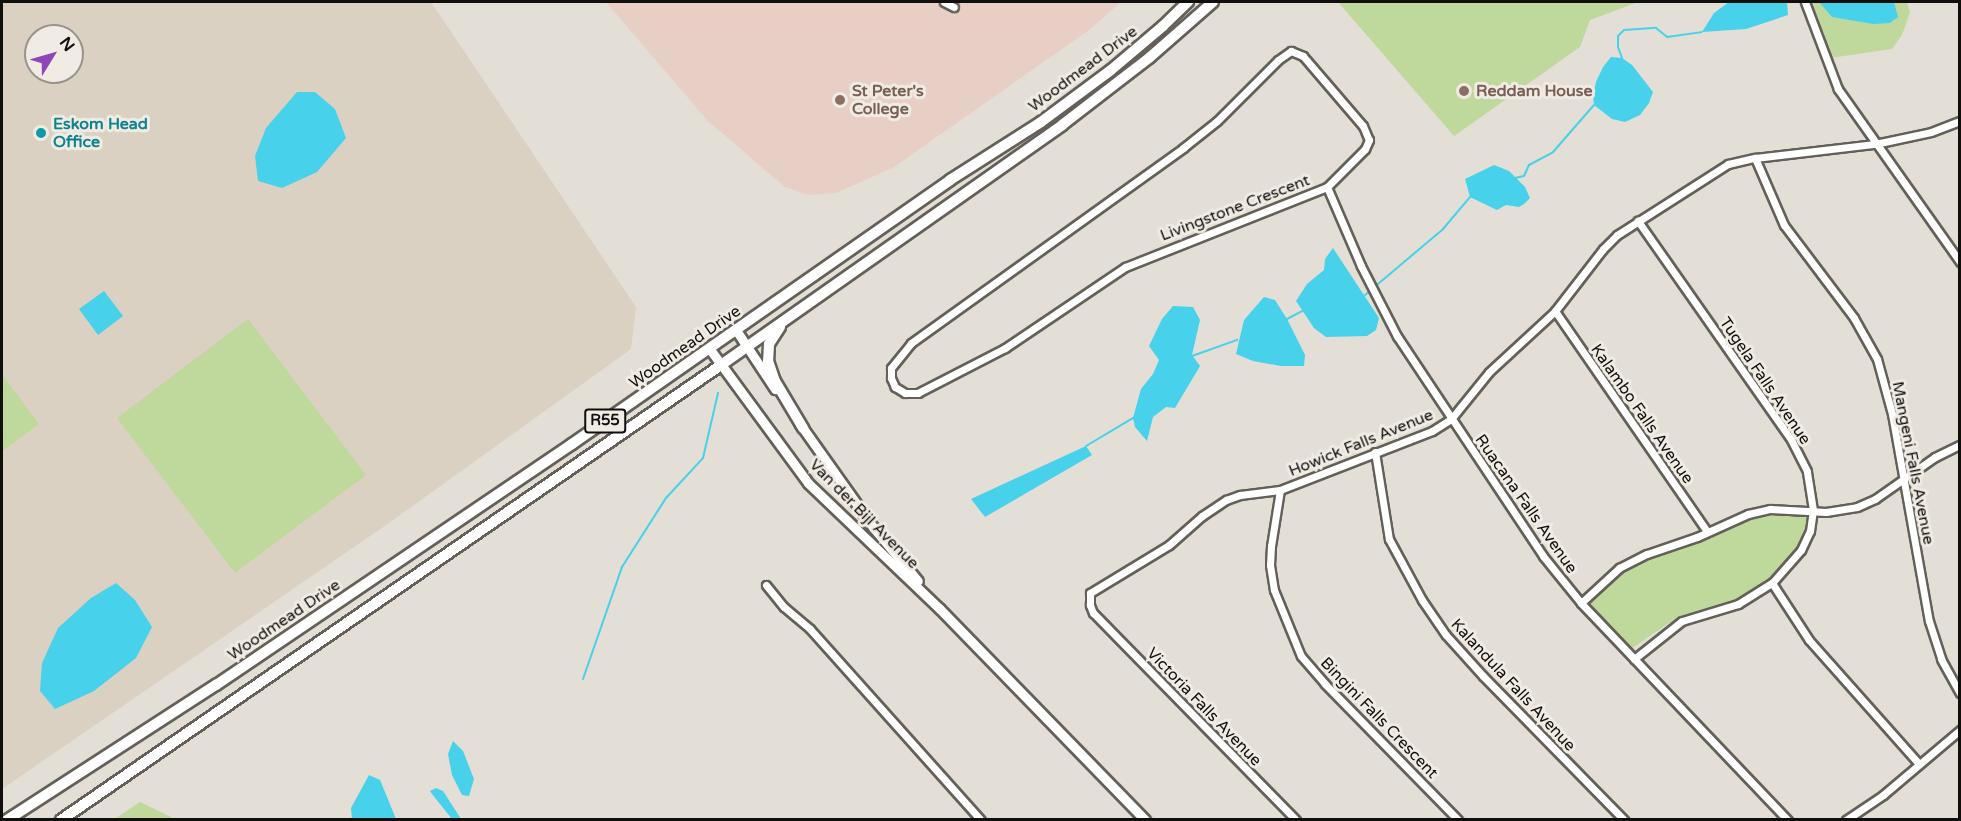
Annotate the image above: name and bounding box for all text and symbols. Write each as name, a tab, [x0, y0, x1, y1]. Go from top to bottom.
street label: Woodmead Drive	[1025, 22, 1141, 116]
north arrow	[24, 24, 84, 84]
text: N	[55, 33, 79, 56]
place label: St Peter's College	[852, 81, 924, 119]
place label: Reddam House	[1476, 81, 1593, 101]
marker: Reddam House	[1457, 84, 1471, 98]
marker: St Peter's College	[833, 93, 847, 107]
place label: Eskom Head Office	[53, 114, 148, 152]
marker: Eskom Head Office	[34, 126, 48, 140]
street label: Livingstone Crescent	[1158, 171, 1312, 245]
street label: Woodmead Drive	[626, 301, 744, 393]
street label: Tugela Falls Avenue	[1715, 314, 1815, 448]
street label: Kalambo Falls Avenue	[1587, 341, 1697, 487]
street label: Mangeni Falls Avenue	[1888, 380, 1938, 546]
street label: Howick Falls Avenue	[1286, 405, 1436, 481]
road number: R55	[584, 409, 626, 433]
street label: Ruacana Falls Avenue	[1471, 431, 1581, 577]
street label: Van der Bijl Avenue	[805, 455, 923, 573]
street label: Woodmead Drive	[224, 575, 344, 665]
street label: Kalandula Falls Avenue	[1447, 615, 1579, 755]
street label: Victoria Falls Avenue	[1143, 644, 1265, 770]
street label: Bingini Falls Crescent	[1316, 654, 1442, 782]

